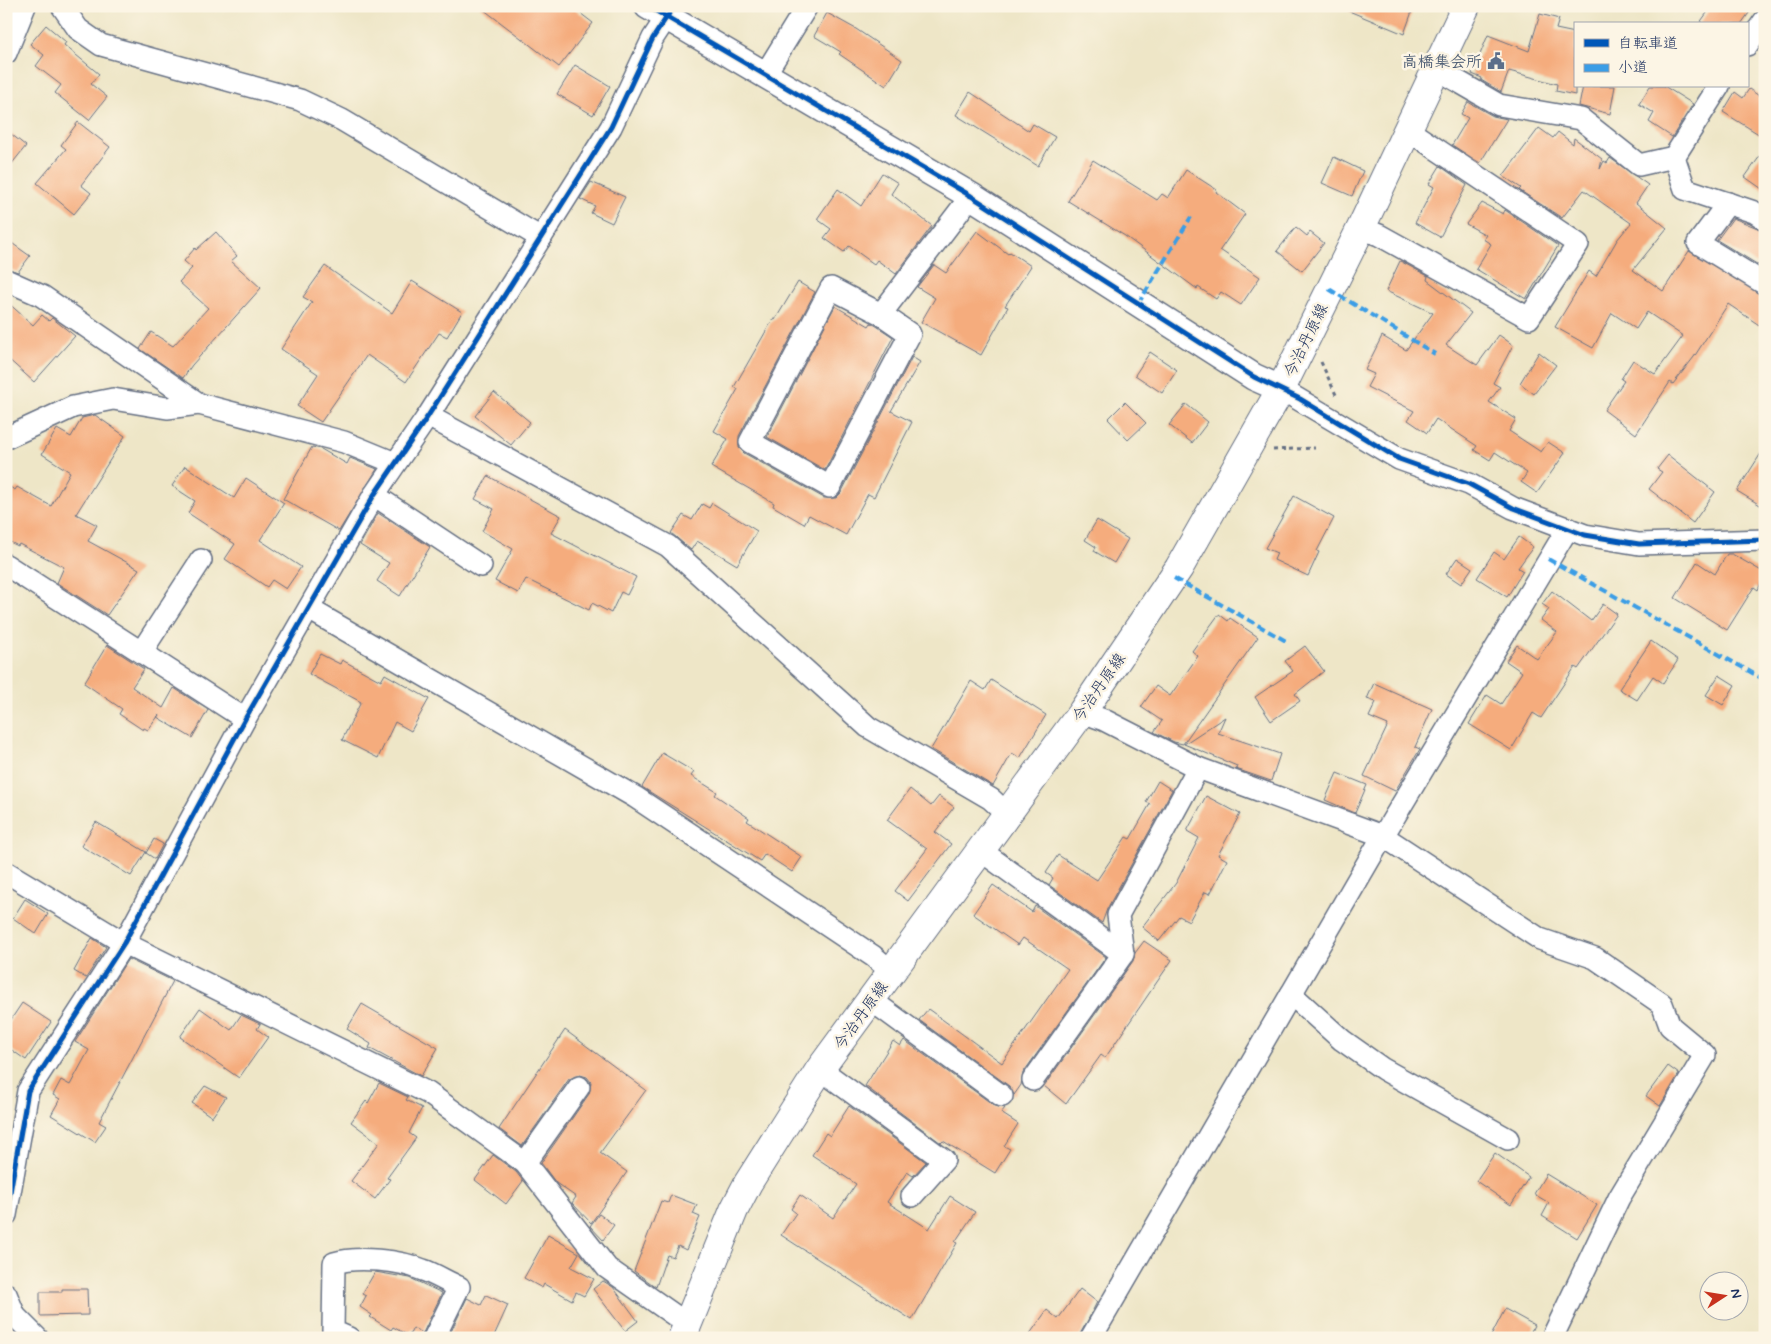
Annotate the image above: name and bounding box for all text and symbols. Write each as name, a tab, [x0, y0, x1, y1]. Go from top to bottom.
legend	[1574, 22, 1748, 88]
text: 自転車道	[1618, 34, 1678, 54]
public building icon: 高橋集会所	[1486, 51, 1506, 71]
place label: 高橋集会所	[1402, 52, 1482, 73]
text: 小道	[1618, 58, 1648, 78]
street label: 今治丹原線	[1279, 300, 1333, 381]
street label: 今治丹原線	[1068, 649, 1131, 727]
street label: 今治丹原線	[829, 977, 893, 1054]
north arrow	[1698, 1272, 1748, 1322]
text: N	[1726, 1287, 1746, 1300]

